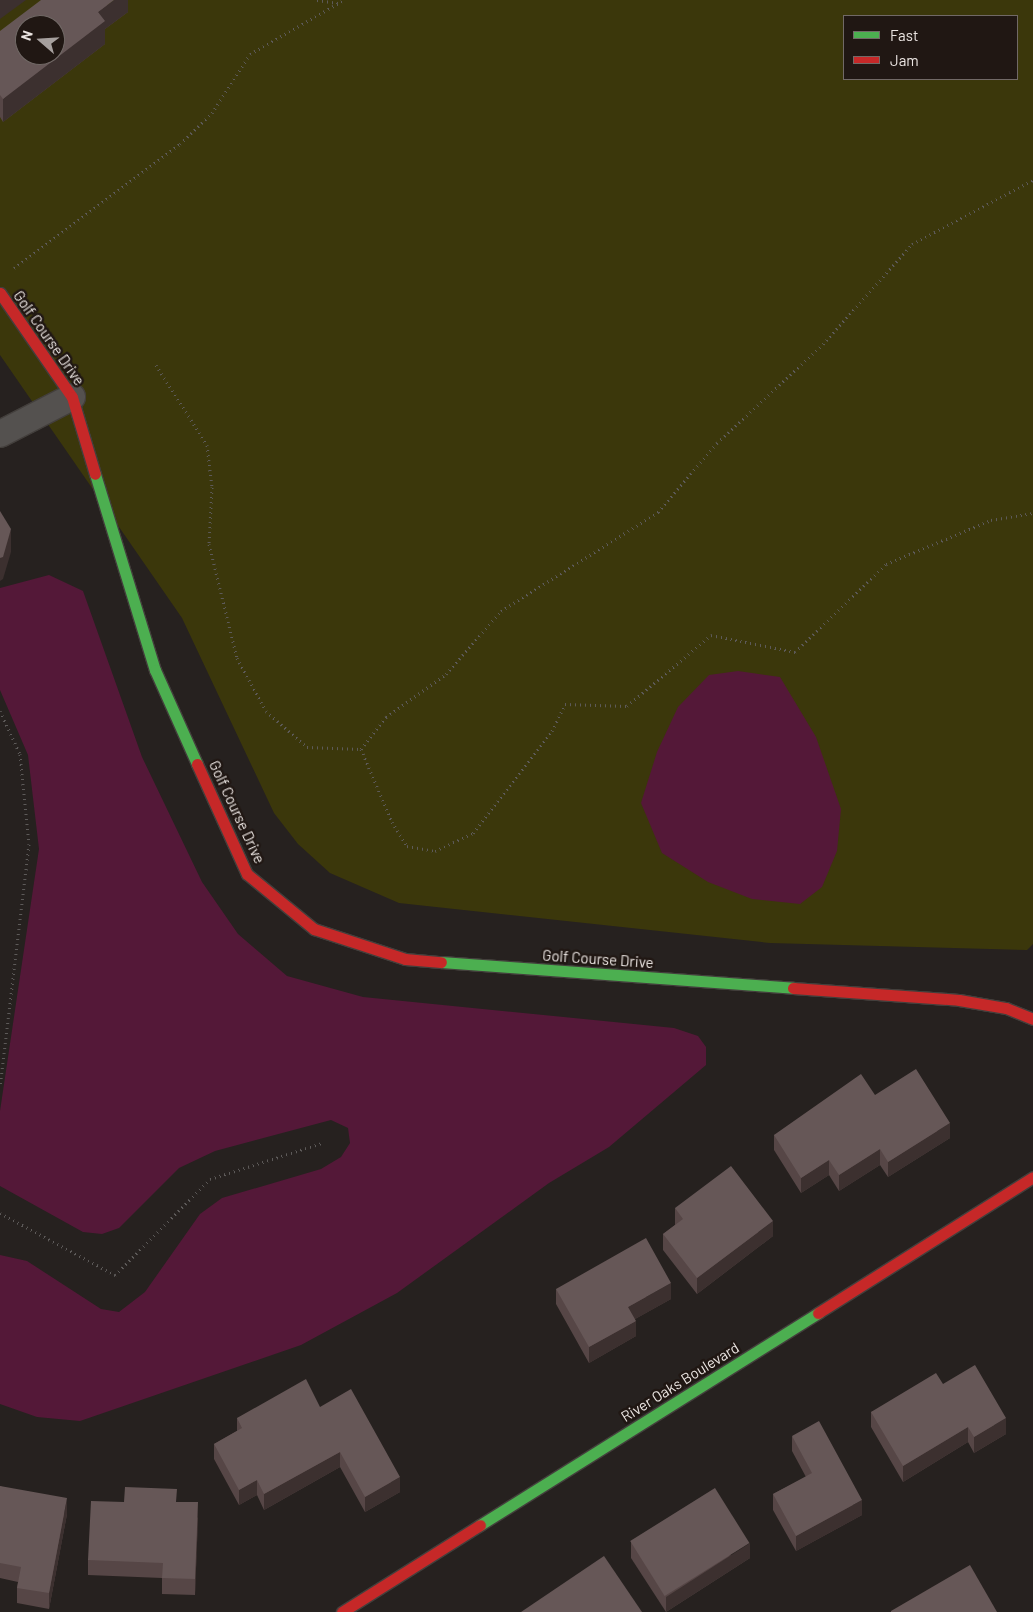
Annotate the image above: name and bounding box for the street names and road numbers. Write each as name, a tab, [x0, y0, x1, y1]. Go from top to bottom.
street label: Golf Course Drive	[10, 287, 88, 389]
street label: Golf Course Drive	[205, 758, 269, 866]
street label: Golf Course Drive	[542, 946, 654, 972]
street label: River Oaks Boulevard	[618, 1338, 742, 1426]

